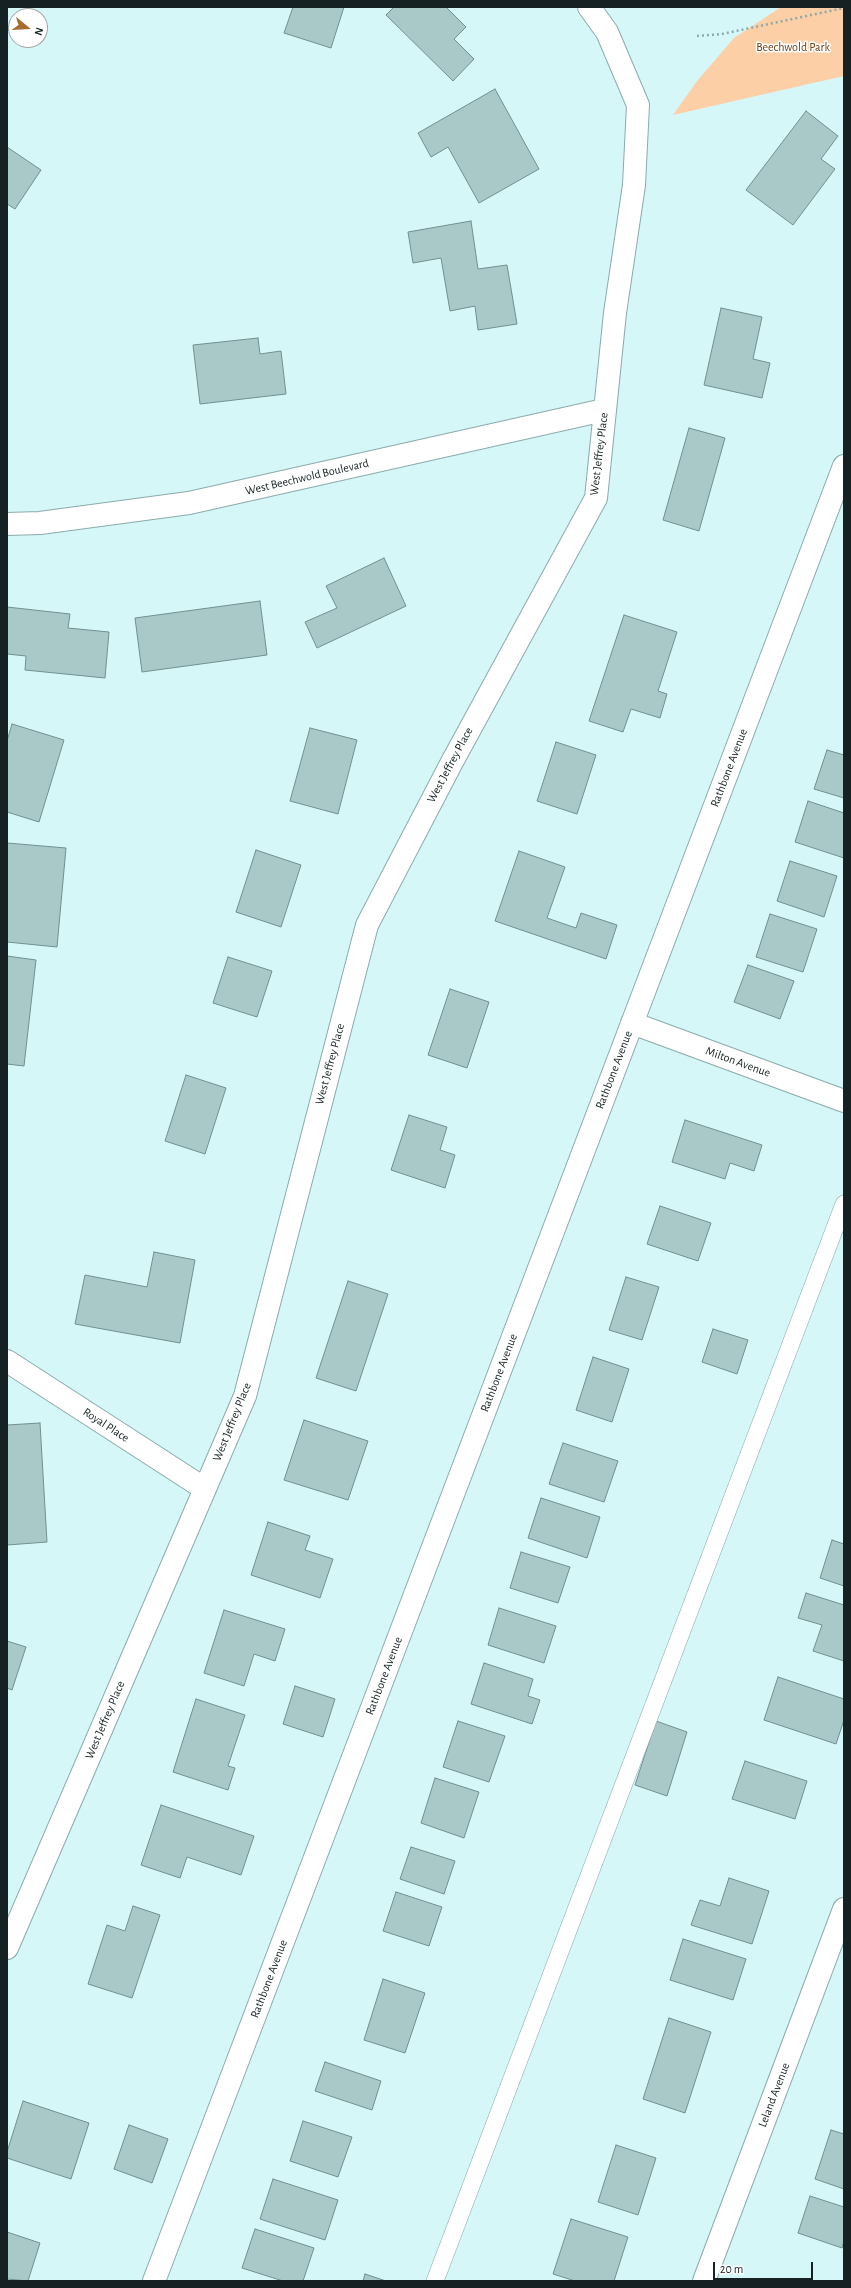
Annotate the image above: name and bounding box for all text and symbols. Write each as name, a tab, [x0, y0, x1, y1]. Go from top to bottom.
north arrow	[8, 8, 48, 48]
text: N	[33, 26, 45, 37]
park label: Beechwold Park	[756, 40, 830, 54]
street label: West Jeffrey Place	[587, 412, 611, 496]
street label: West Beechwold Boulevard	[244, 456, 370, 498]
street label: West Jeffrey Place	[424, 725, 476, 805]
street label: Rathbone Avenue	[707, 727, 751, 809]
street label: West Jeffrey Place	[312, 1022, 348, 1106]
street label: Rathbone Avenue	[592, 1029, 636, 1111]
street label: Milton Avenue	[704, 1044, 772, 1080]
street label: Rathbone Avenue	[477, 1332, 521, 1414]
street label: West Jeffrey Place	[210, 1381, 254, 1463]
street label: Royal Place	[80, 1405, 132, 1445]
street label: Rathbone Avenue	[362, 1635, 406, 1717]
street label: West Jeffrey Place	[82, 1679, 128, 1761]
street label: Rathbone Avenue	[247, 1938, 291, 2020]
street label: Leland Avenue	[755, 2061, 793, 2129]
scale bar	[715, 2254, 815, 2280]
text: 20 m	[720, 2263, 743, 2275]

